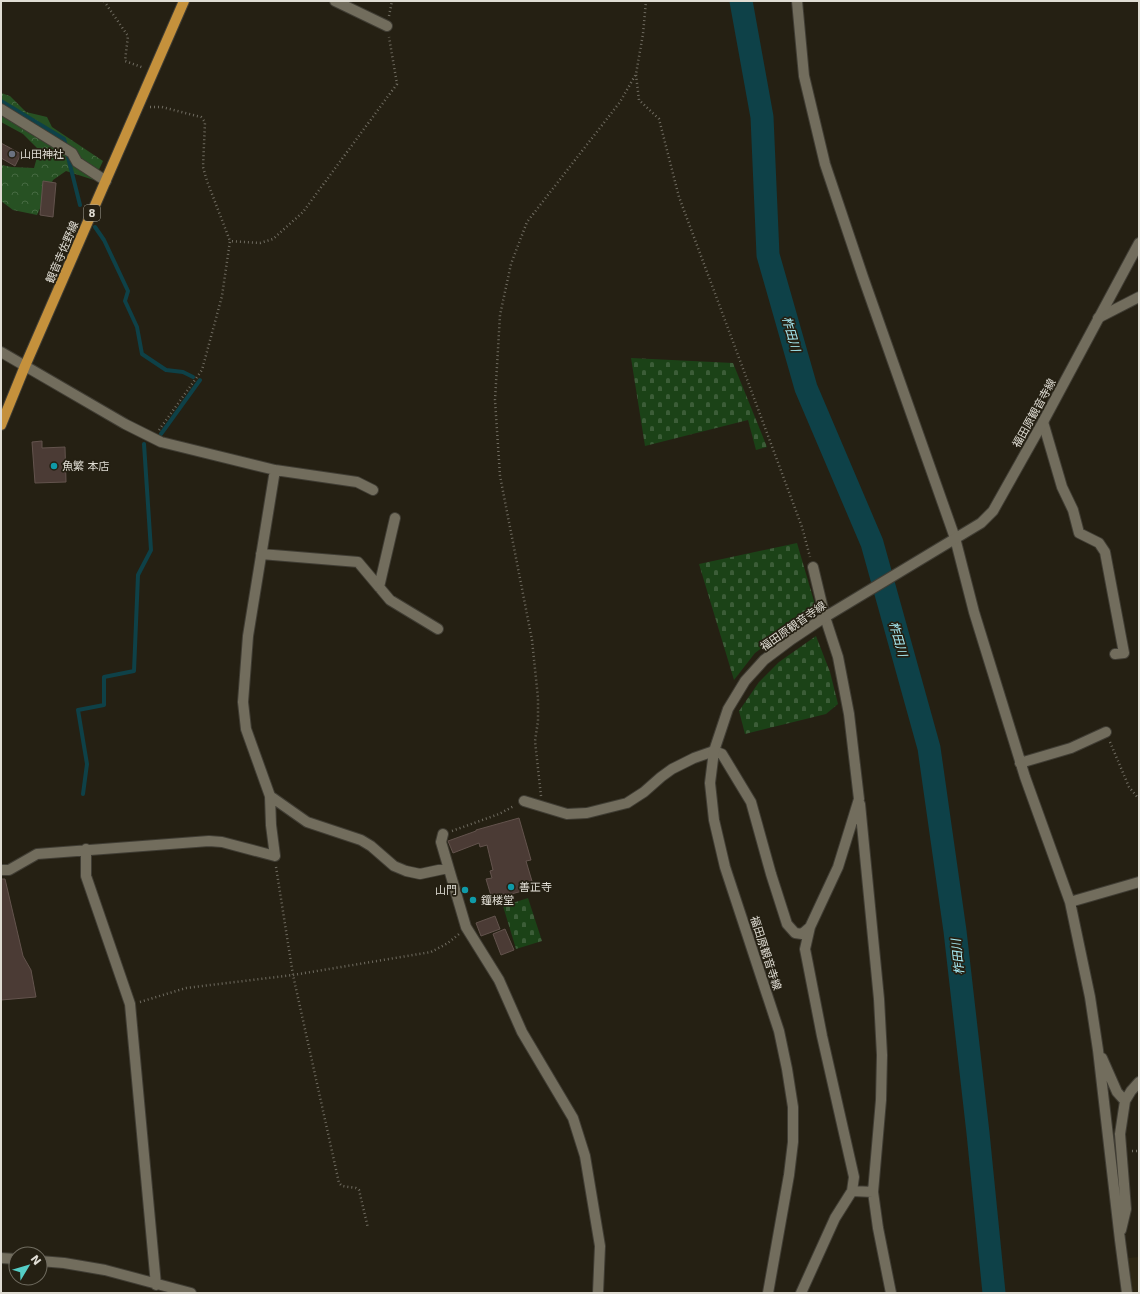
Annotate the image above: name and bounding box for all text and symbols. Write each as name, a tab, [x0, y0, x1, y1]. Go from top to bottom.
place label: 山田神社	[20, 148, 64, 161]
marker: 山田神社	[7, 149, 17, 159]
road number: 8	[84, 205, 100, 221]
street label: 観音寺佐野線	[44, 219, 81, 285]
water label: 柞田川	[779, 315, 803, 355]
street label: 福田原観音寺線	[1010, 376, 1059, 450]
place label: 魚繁 本店	[62, 460, 110, 473]
marker: 魚繁 本店	[49, 461, 59, 471]
street label: 福田原観音寺線	[758, 599, 829, 654]
water label: 柞田川	[886, 620, 910, 660]
place label: 善正寺	[519, 881, 552, 894]
marker: 善正寺	[506, 882, 516, 892]
place label: 山門	[435, 884, 457, 897]
marker: 山門	[460, 885, 470, 895]
place label: 鐘楼堂	[481, 894, 514, 907]
marker: 鐘楼堂	[468, 895, 478, 905]
street label: 福田原観音寺線	[747, 915, 784, 992]
water label: 柞田川	[949, 936, 967, 976]
north arrow	[8, 1246, 48, 1286]
text: N	[28, 1253, 43, 1268]

